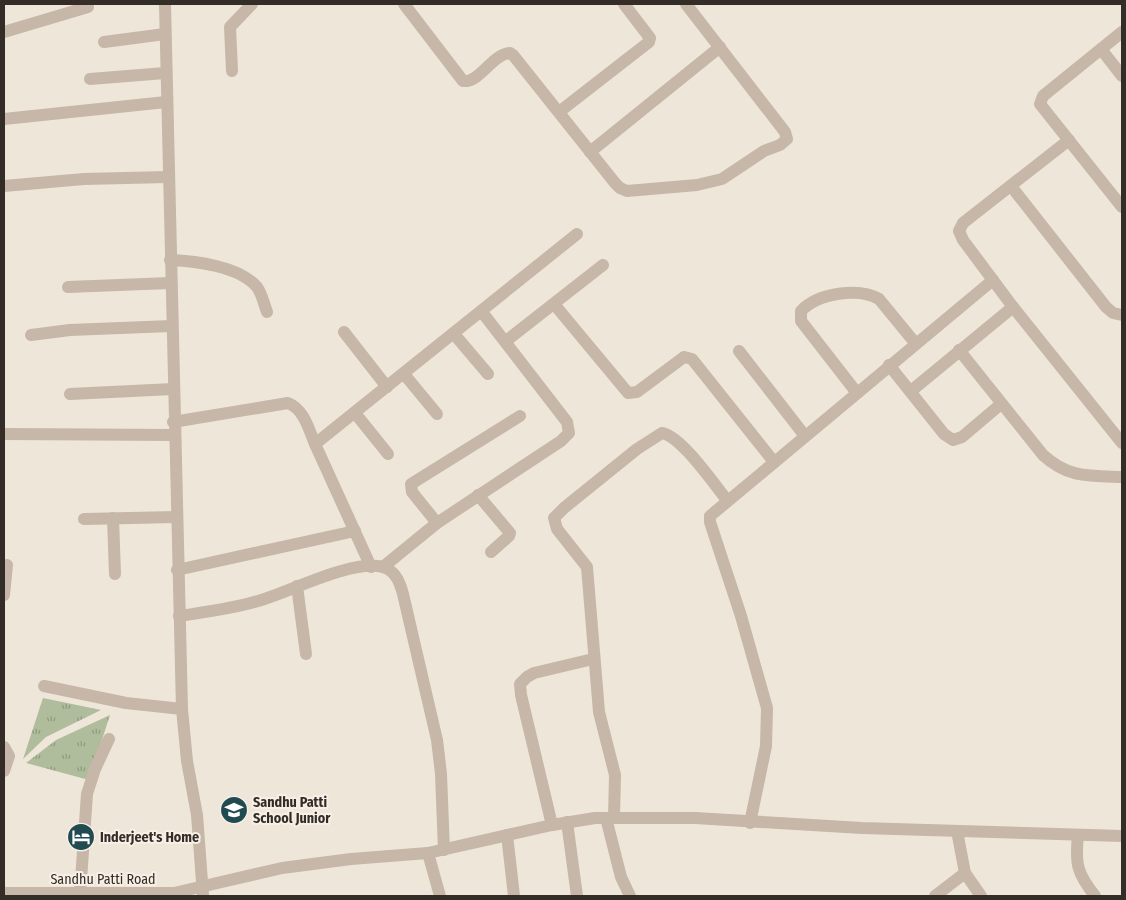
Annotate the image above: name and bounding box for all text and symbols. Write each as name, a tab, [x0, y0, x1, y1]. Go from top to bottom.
place label: Sandhu Patti School Junior	[253, 794, 331, 827]
school or university icon: Sandhu Patti School Junior	[219, 795, 249, 825]
hotel icon: Inderjeet's Home	[66, 822, 96, 852]
place label: Inderjeet's Home	[100, 829, 199, 846]
street label: Sandhu Patti Road	[50, 871, 156, 888]

